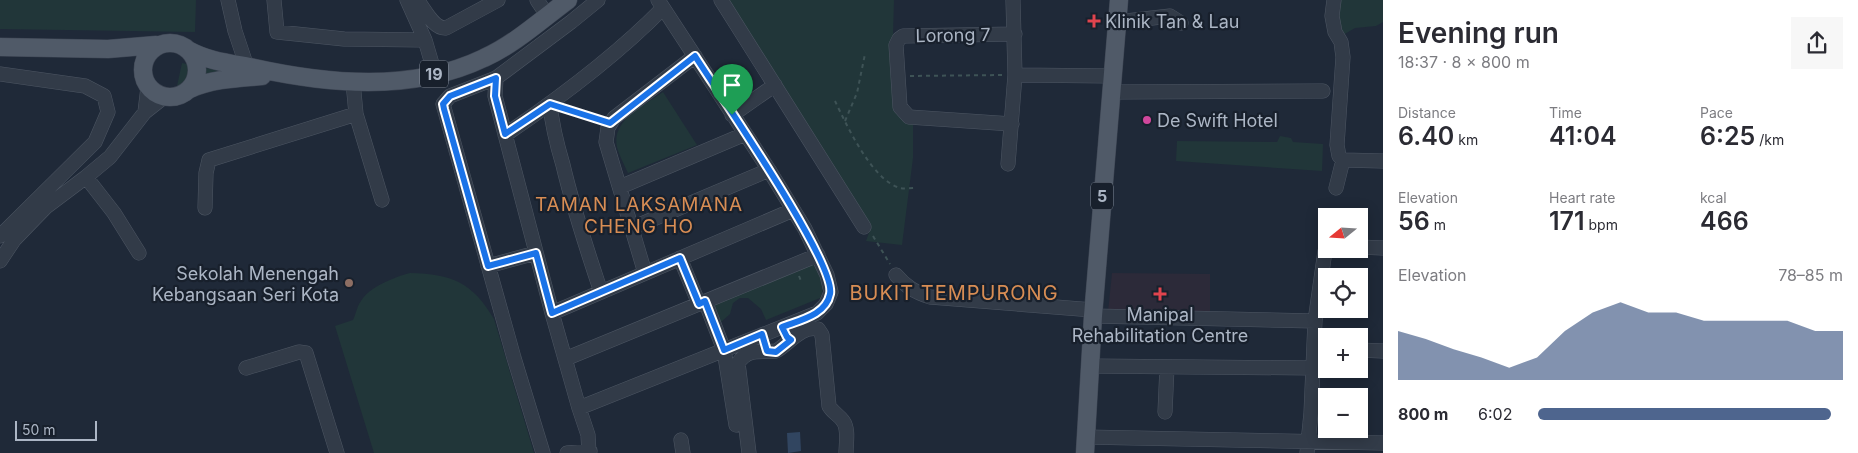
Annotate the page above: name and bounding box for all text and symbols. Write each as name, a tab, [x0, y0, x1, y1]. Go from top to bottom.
place label: Klinik Tan & Lau	[1105, 11, 1239, 32]
marker: Klinik Tan & Lau	[1087, 14, 1101, 28]
text: Evening run	[1398, 16, 1559, 50]
button: share	[1791, 17, 1843, 69]
street label: Lorong 7	[915, 24, 991, 46]
text: 18:37 · 8 × 800 m	[1398, 52, 1530, 72]
road number: 19	[420, 61, 448, 88]
pin	[711, 64, 753, 115]
icon: arrive	[718, 71, 746, 99]
text: Distance	[1398, 104, 1456, 121]
text: Time	[1549, 104, 1582, 121]
text: Pace	[1700, 104, 1733, 121]
place label: De Swift Hotel	[1157, 110, 1278, 131]
marker: De Swift Hotel	[1141, 114, 1153, 126]
text: 6.40	[1398, 121, 1454, 151]
text: 41:04	[1549, 121, 1617, 151]
text: 6:25	[1700, 121, 1755, 151]
text: km	[1454, 131, 1478, 148]
text: /km	[1755, 131, 1784, 148]
road number: 5	[1091, 182, 1113, 210]
text: Elevation	[1398, 189, 1458, 206]
text: Heart rate	[1549, 189, 1615, 206]
text: kcal	[1700, 189, 1727, 206]
district label: TAMAN LAKSAMANA CHENG HO	[535, 193, 743, 238]
text: 56	[1398, 206, 1430, 236]
text: 171	[1549, 206, 1585, 236]
text: 466	[1700, 206, 1749, 236]
north arrow	[1318, 208, 1368, 258]
map controls	[1318, 208, 1368, 438]
text: m	[1430, 216, 1446, 233]
text: bpm	[1585, 216, 1618, 233]
place label: Sekolah Menengah Kebangsaan Seri Kota	[152, 263, 339, 305]
text: Elevation	[1398, 265, 1467, 285]
text: 78–85 m	[1778, 265, 1843, 285]
button: locate	[1318, 268, 1368, 318]
marker: Sekolah Menengah Kebangsaan Seri Kota	[343, 277, 355, 289]
district label: BUKIT TEMPURONG	[849, 281, 1059, 305]
marker: Manipal Rehabilitation Centre	[1153, 287, 1167, 301]
place label: Manipal Rehabilitation Centre	[1072, 304, 1248, 346]
button: +	[1318, 328, 1368, 378]
button: −	[1318, 388, 1368, 438]
text: 800 m	[1398, 404, 1448, 424]
text: 6:02	[1478, 404, 1512, 424]
scale bar	[15, 418, 98, 441]
text: 50 m	[22, 421, 56, 438]

